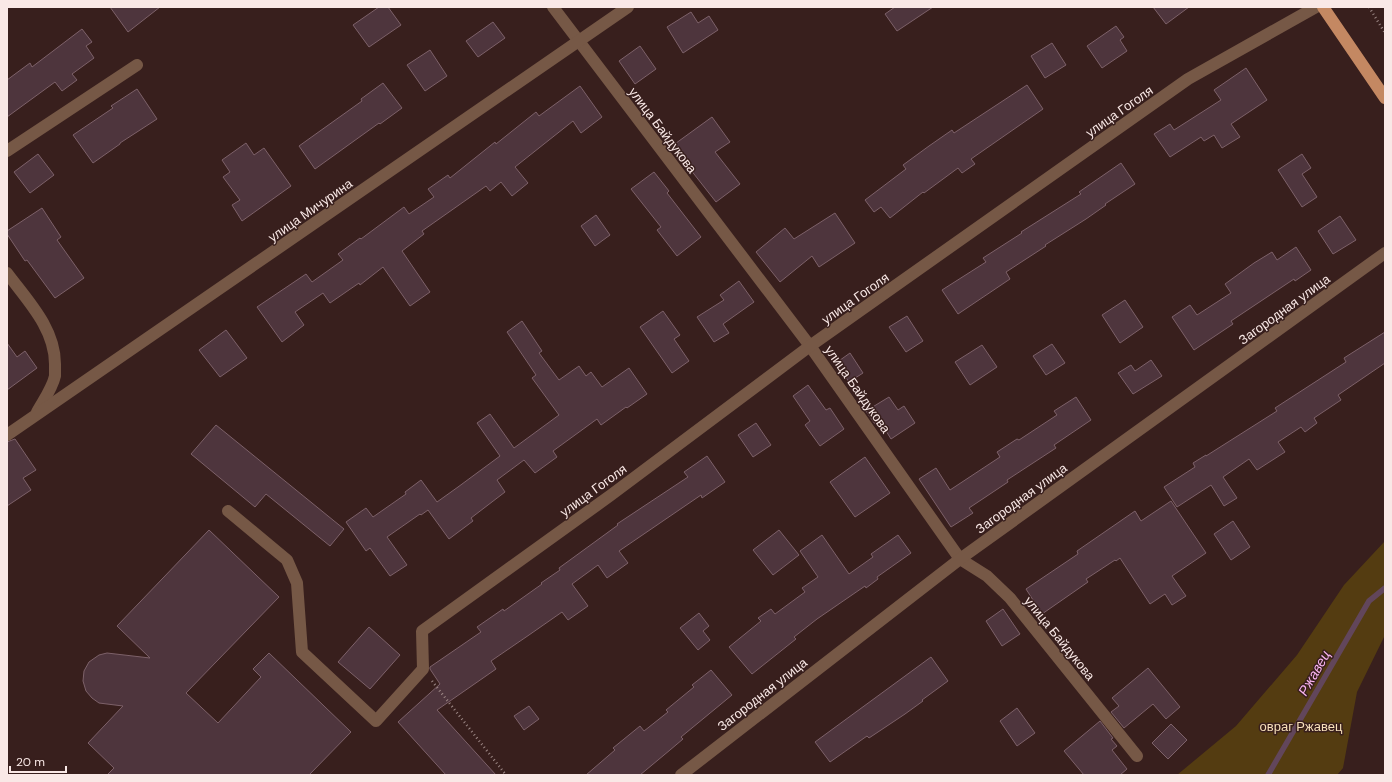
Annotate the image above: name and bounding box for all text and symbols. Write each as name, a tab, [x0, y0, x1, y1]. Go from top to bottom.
street label: улица Гоголя	[1082, 82, 1156, 141]
street label: улица Байдукова	[625, 84, 701, 177]
street label: улица Мичурина	[265, 175, 356, 246]
street label: улица Гоголя	[818, 269, 892, 328]
street label: Загородная улица	[1235, 270, 1334, 348]
street label: улица Байдукова	[821, 342, 895, 437]
street label: Загородная улица	[972, 459, 1071, 537]
street label: улица Гоголя	[556, 460, 630, 520]
street label: улица Байдукова	[1020, 593, 1099, 684]
water label: Ржавец	[1294, 647, 1334, 699]
street label: Загородная улица	[714, 654, 811, 735]
park label: овраг Ржавец	[1260, 718, 1343, 735]
scale bar	[10, 748, 66, 774]
text: 20 m	[16, 754, 45, 770]

